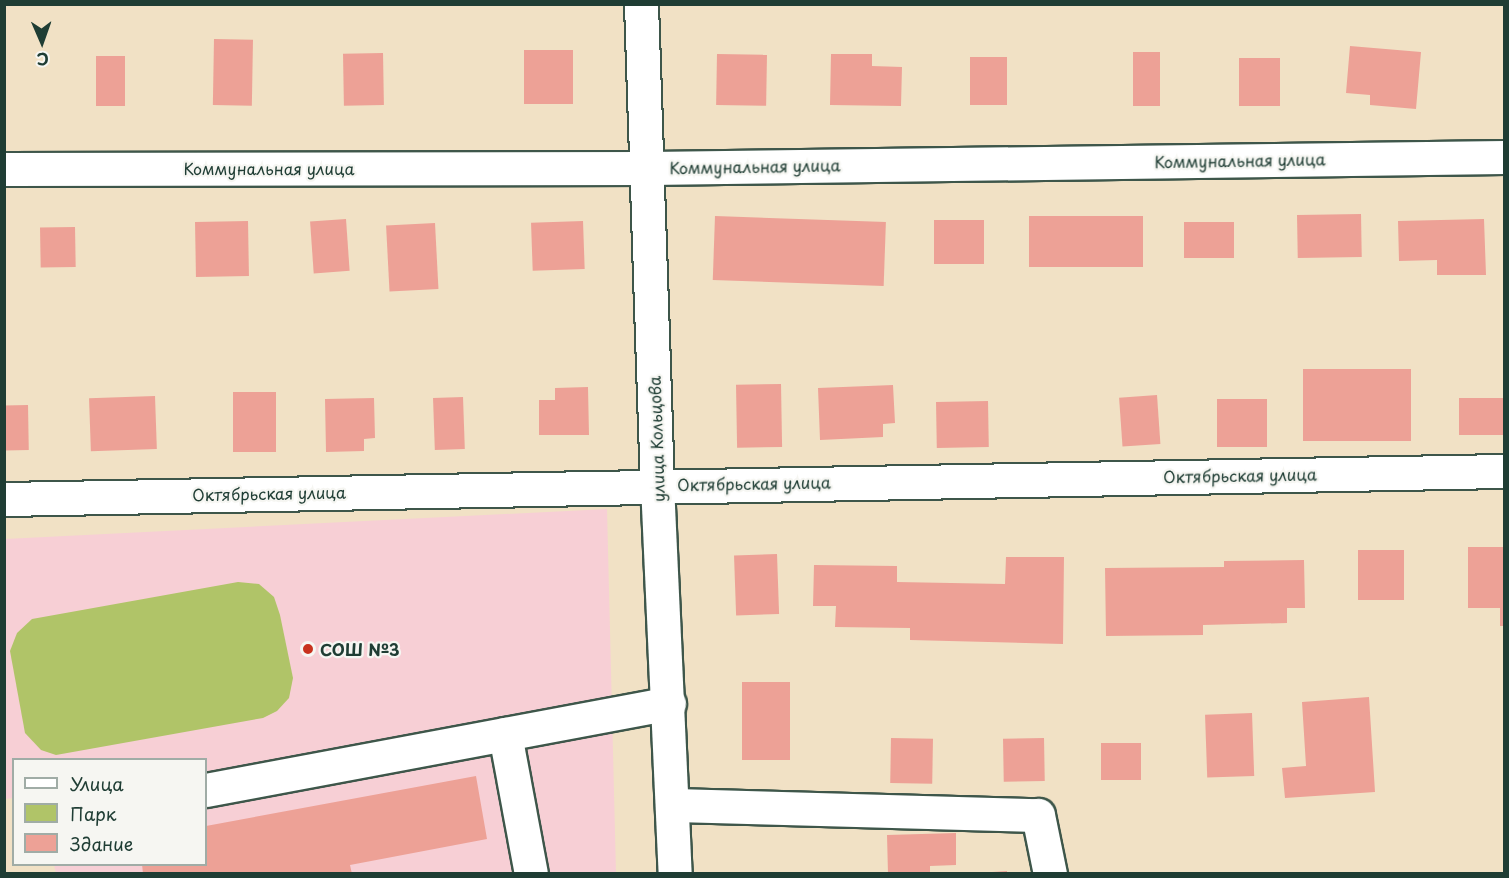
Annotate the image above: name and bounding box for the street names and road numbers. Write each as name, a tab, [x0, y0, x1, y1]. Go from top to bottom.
street label: Коммунальная улица	[1154, 149, 1326, 171]
street label: Коммунальная улица	[669, 155, 841, 177]
street label: Коммунальная улица	[183, 158, 355, 178]
street label: улица Кольцова	[644, 375, 668, 503]
street label: Октябрьская улица	[1162, 464, 1318, 486]
street label: Октябрьская улица	[676, 472, 832, 494]
street label: Октябрьская улица	[191, 482, 347, 504]

